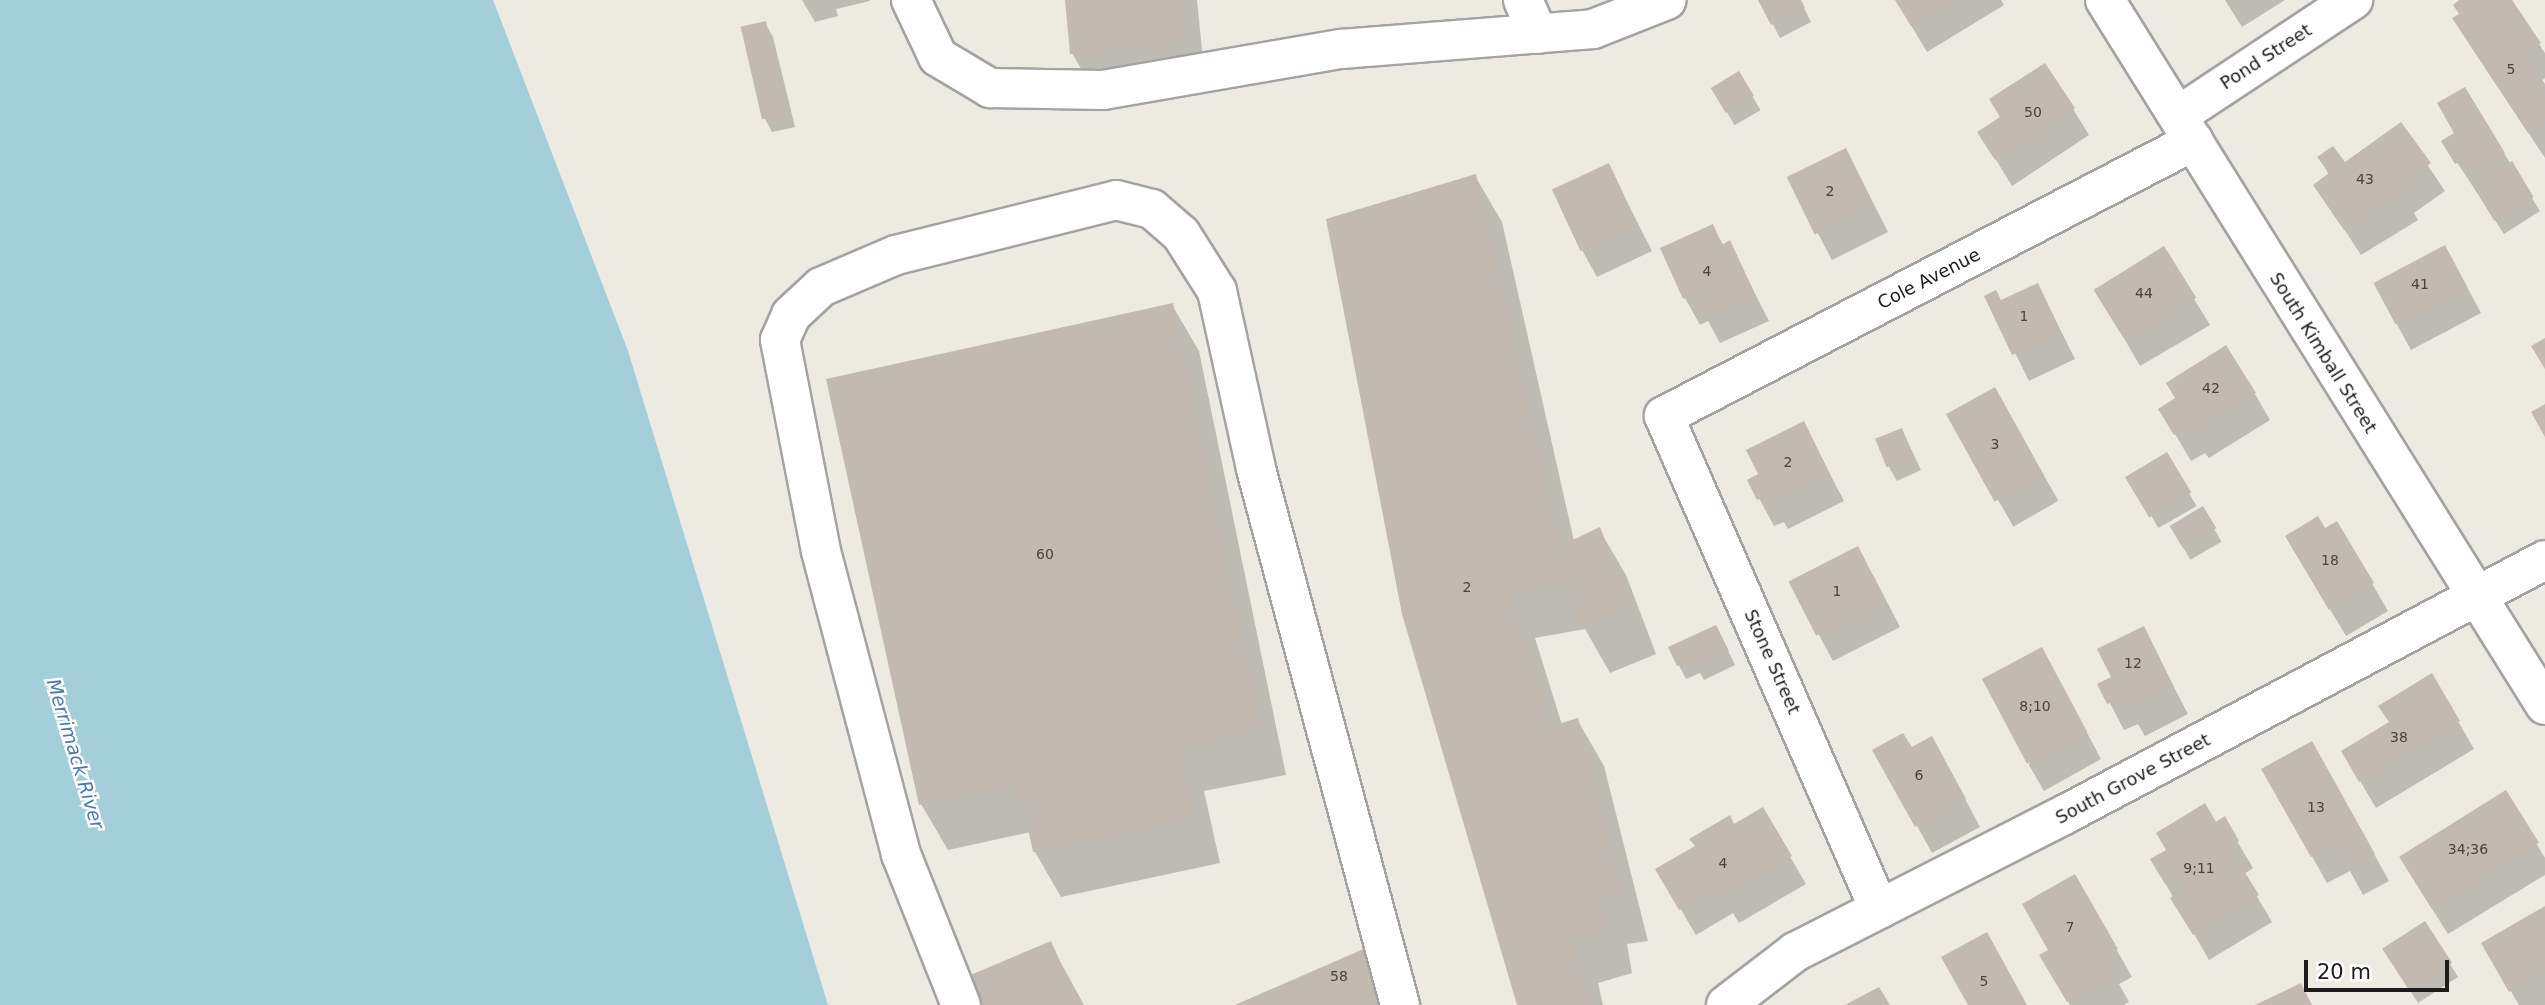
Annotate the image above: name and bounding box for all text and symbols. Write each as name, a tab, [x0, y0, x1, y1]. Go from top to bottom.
street label: Pond Street	[2216, 19, 2316, 95]
house number: 5	[2507, 61, 2515, 77]
house number: 50	[2024, 104, 2042, 120]
house number: 43	[2356, 171, 2374, 187]
house number: 2	[1826, 183, 1834, 199]
street label: Cole Avenue	[1874, 244, 1984, 314]
house number: 4	[1703, 263, 1711, 279]
street label: South Kimball Street	[2265, 269, 2381, 437]
house number: 41	[2411, 276, 2429, 292]
house number: 44	[2135, 285, 2153, 301]
house number: 1	[2020, 308, 2028, 324]
house number: 42	[2202, 380, 2220, 396]
house number: 3	[1991, 436, 1999, 452]
house number: 2	[1784, 454, 1792, 470]
house number: 60	[1036, 546, 1054, 562]
house number: 18	[2321, 552, 2339, 568]
house number: 2	[1463, 579, 1471, 595]
house number: 1	[1833, 583, 1841, 599]
street label: Stone Street	[1739, 606, 1805, 718]
house number: 12	[2124, 655, 2142, 671]
water label: Merrimack River	[41, 676, 109, 832]
house number: 8;10	[2019, 698, 2051, 714]
street label: South Grove Street	[2052, 729, 2214, 829]
house number: 38	[2390, 729, 2408, 745]
house number: 6	[1915, 767, 1923, 783]
house number: 13	[2307, 799, 2325, 815]
house number: 34;36	[2448, 841, 2488, 857]
house number: 4	[1719, 855, 1727, 871]
house number: 9;11	[2183, 860, 2215, 876]
house number: 7	[2066, 919, 2074, 935]
scale bar	[2307, 946, 2452, 990]
text: 20 m	[2317, 960, 2371, 984]
house number: 58	[1330, 968, 1348, 984]
house number: 5	[1980, 973, 1988, 989]

